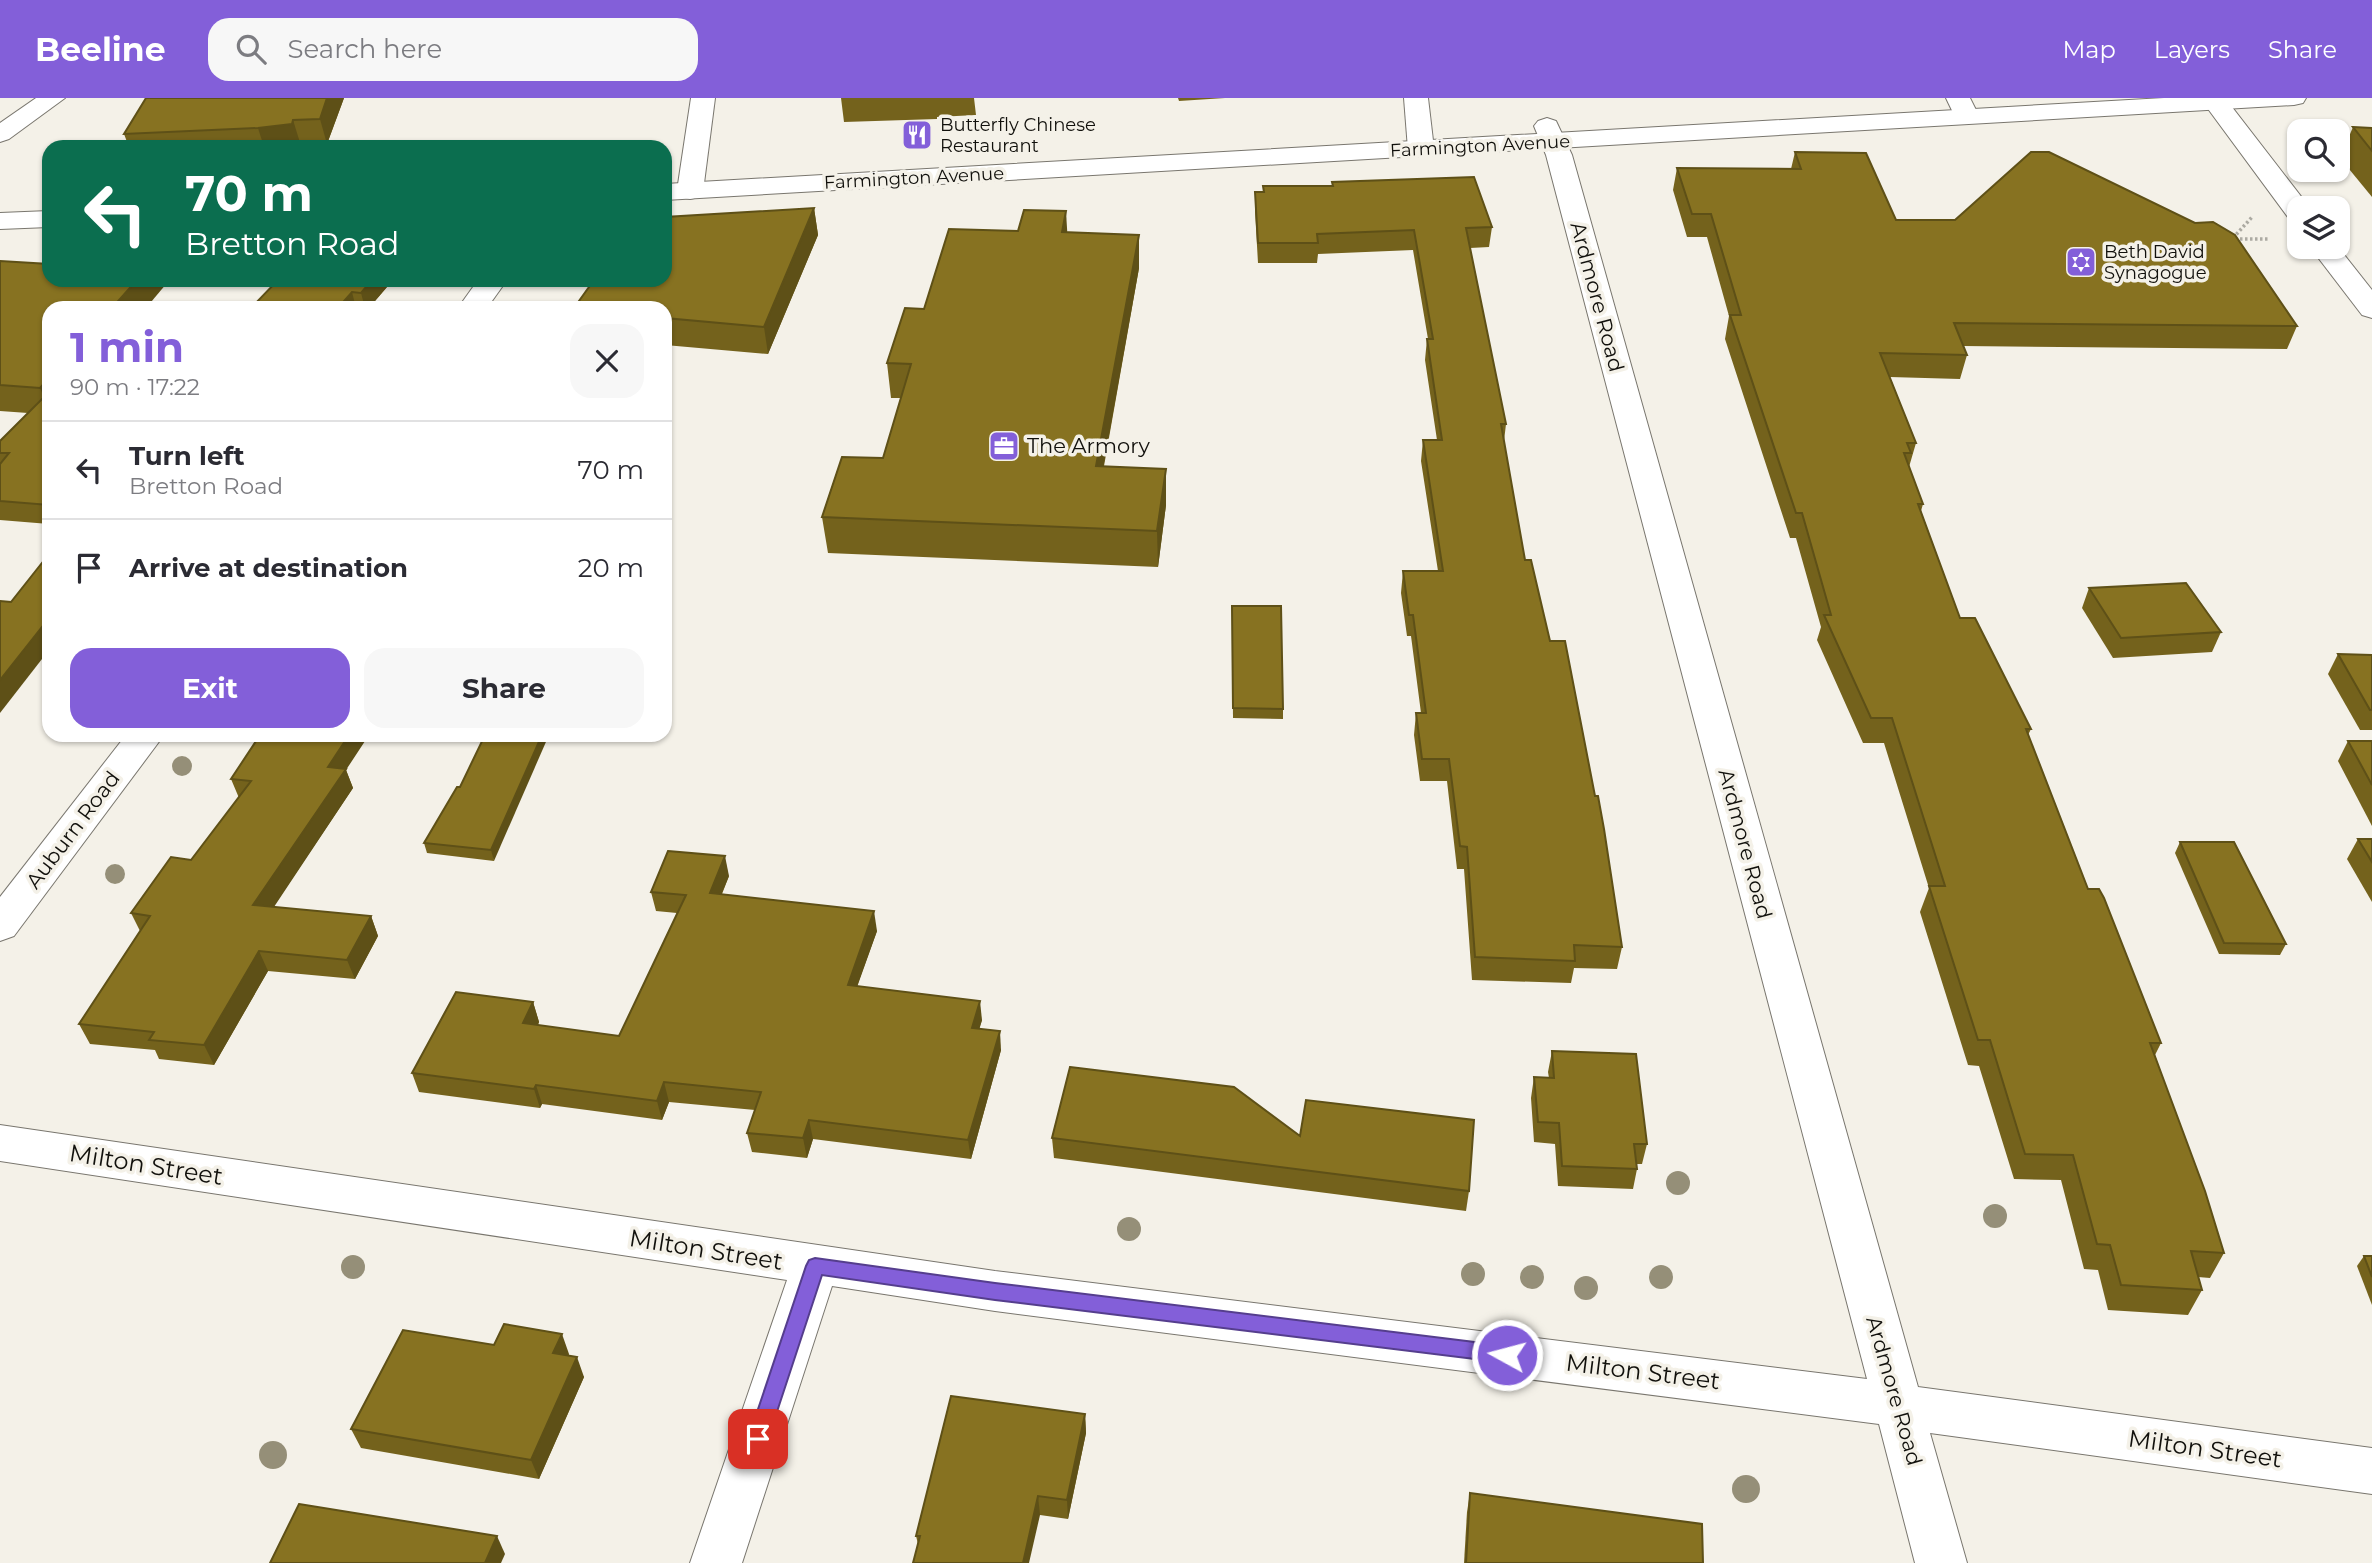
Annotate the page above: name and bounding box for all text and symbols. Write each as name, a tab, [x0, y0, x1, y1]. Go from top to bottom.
search box	[208, 18, 698, 81]
text: Beeline	[35, 29, 166, 69]
icon: search	[232, 30, 270, 68]
text: Search here	[288, 33, 442, 65]
text: Map	[2062, 35, 2116, 64]
text: Layers	[2154, 35, 2230, 64]
text: Share	[2268, 35, 2337, 64]
place label: Butterfly Chinese Restaurant	[940, 114, 1096, 157]
restaurant icon: Butterfly Chinese Restaurant	[900, 118, 934, 152]
map controls	[2287, 119, 2350, 259]
button: search	[2287, 119, 2350, 182]
street label: Farmington Avenue	[1389, 130, 1571, 162]
street label: Farmington Avenue	[823, 162, 1005, 194]
text: 70 m	[185, 164, 313, 223]
icon: left	[70, 168, 161, 259]
button: layers	[2287, 196, 2350, 259]
street label: Ardmore Road	[1565, 219, 1630, 375]
text: Bretton Road	[185, 224, 400, 263]
place label: Beth David Synagogue	[2104, 241, 2207, 284]
synagogue icon: Beth David Synagogue	[2064, 245, 2098, 279]
text: 1 min	[70, 321, 184, 373]
button: close	[570, 324, 644, 398]
text: 90 m · 17:22	[70, 373, 200, 401]
office icon: The Armory	[987, 429, 1021, 463]
place label: The Armory	[1027, 433, 1150, 458]
text: Turn left	[129, 440, 245, 472]
icon: left	[70, 451, 108, 489]
text: 70 m	[578, 454, 644, 486]
text: Bretton Road	[129, 472, 283, 500]
icon: arrive	[70, 549, 108, 587]
text: Arrive at destination	[129, 552, 408, 584]
text: 20 m	[578, 552, 644, 584]
button: Exit	[70, 648, 350, 728]
button: Share	[364, 648, 644, 728]
street label: Auburn Road	[20, 766, 125, 893]
street label: Ardmore Road	[1713, 766, 1778, 922]
street label: Milton Street	[67, 1138, 225, 1191]
street label: Milton Street	[627, 1223, 785, 1276]
street label: Ardmore Road	[1861, 1313, 1928, 1468]
position arrow	[1470, 1318, 1544, 1392]
street label: Milton Street	[1564, 1348, 1722, 1395]
pin	[728, 1409, 788, 1469]
icon: arrive	[739, 1420, 777, 1458]
street label: Milton Street	[2126, 1423, 2284, 1474]

